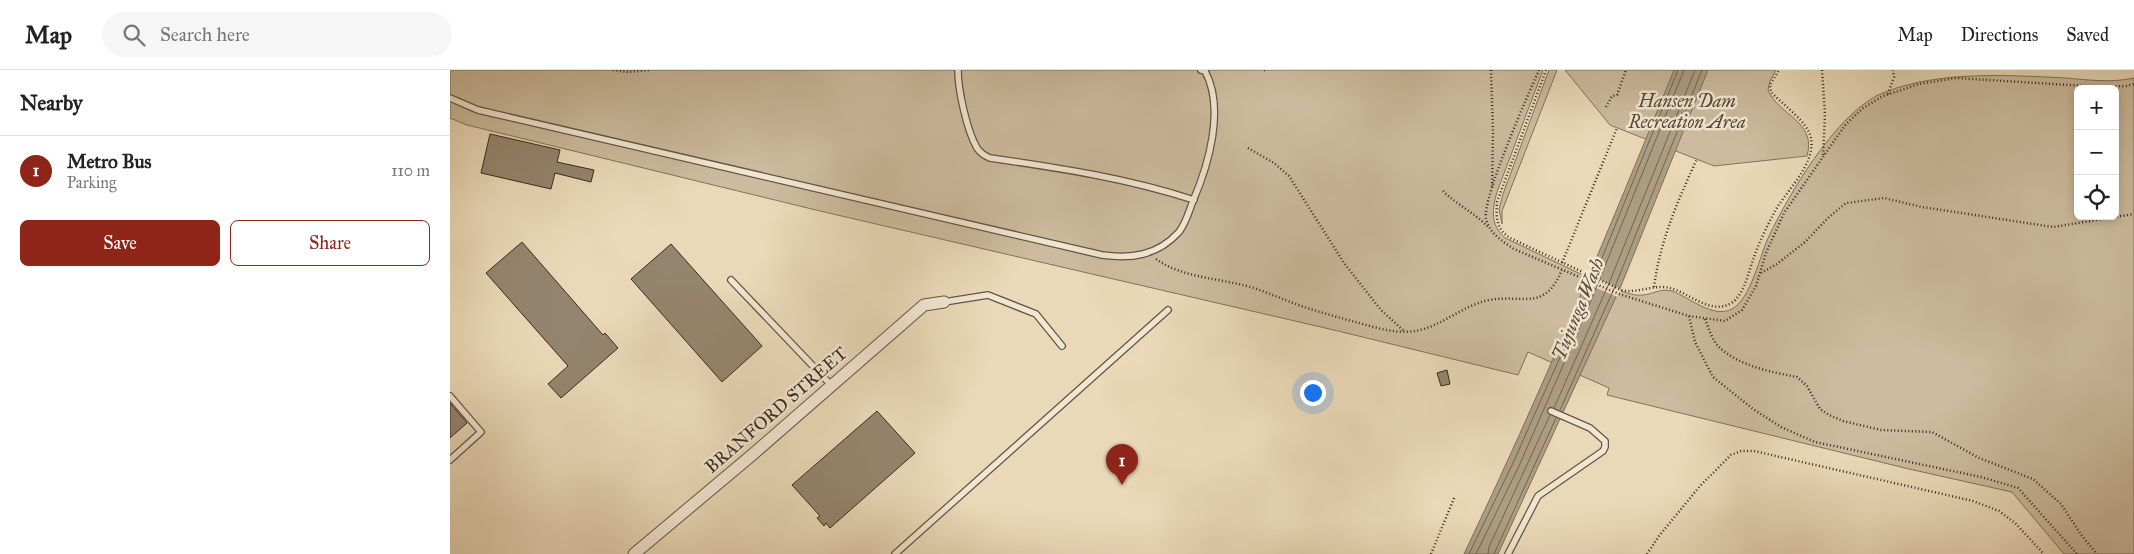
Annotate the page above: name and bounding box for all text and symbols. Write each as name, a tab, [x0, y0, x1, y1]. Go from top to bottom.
search box	[102, 12, 452, 57]
text: Map	[25, 20, 72, 50]
icon: search	[120, 21, 148, 49]
text: Search here	[160, 23, 250, 46]
text: Map	[1897, 24, 1933, 46]
text: Directions	[1961, 24, 2038, 46]
text: Saved	[2066, 24, 2109, 46]
map controls	[2074, 85, 2119, 220]
button: +	[2074, 85, 2119, 130]
text: Nearby	[20, 90, 83, 116]
park label: Hansen Dam Recreation Area	[1627, 90, 1746, 133]
button: −	[2074, 130, 2119, 175]
text: Metro Bus	[67, 150, 152, 173]
text: 1	[33, 161, 39, 180]
text: 110 m	[391, 161, 430, 180]
text: Parking	[67, 173, 116, 192]
button: locate	[2074, 175, 2119, 220]
button: Save	[20, 220, 220, 266]
button: Share	[230, 220, 430, 266]
water label: Tujunga Wash	[1547, 255, 1609, 363]
street label: BRANFORD STREET	[700, 342, 852, 478]
your location	[1300, 380, 1326, 406]
pin: 1	[1106, 444, 1138, 485]

